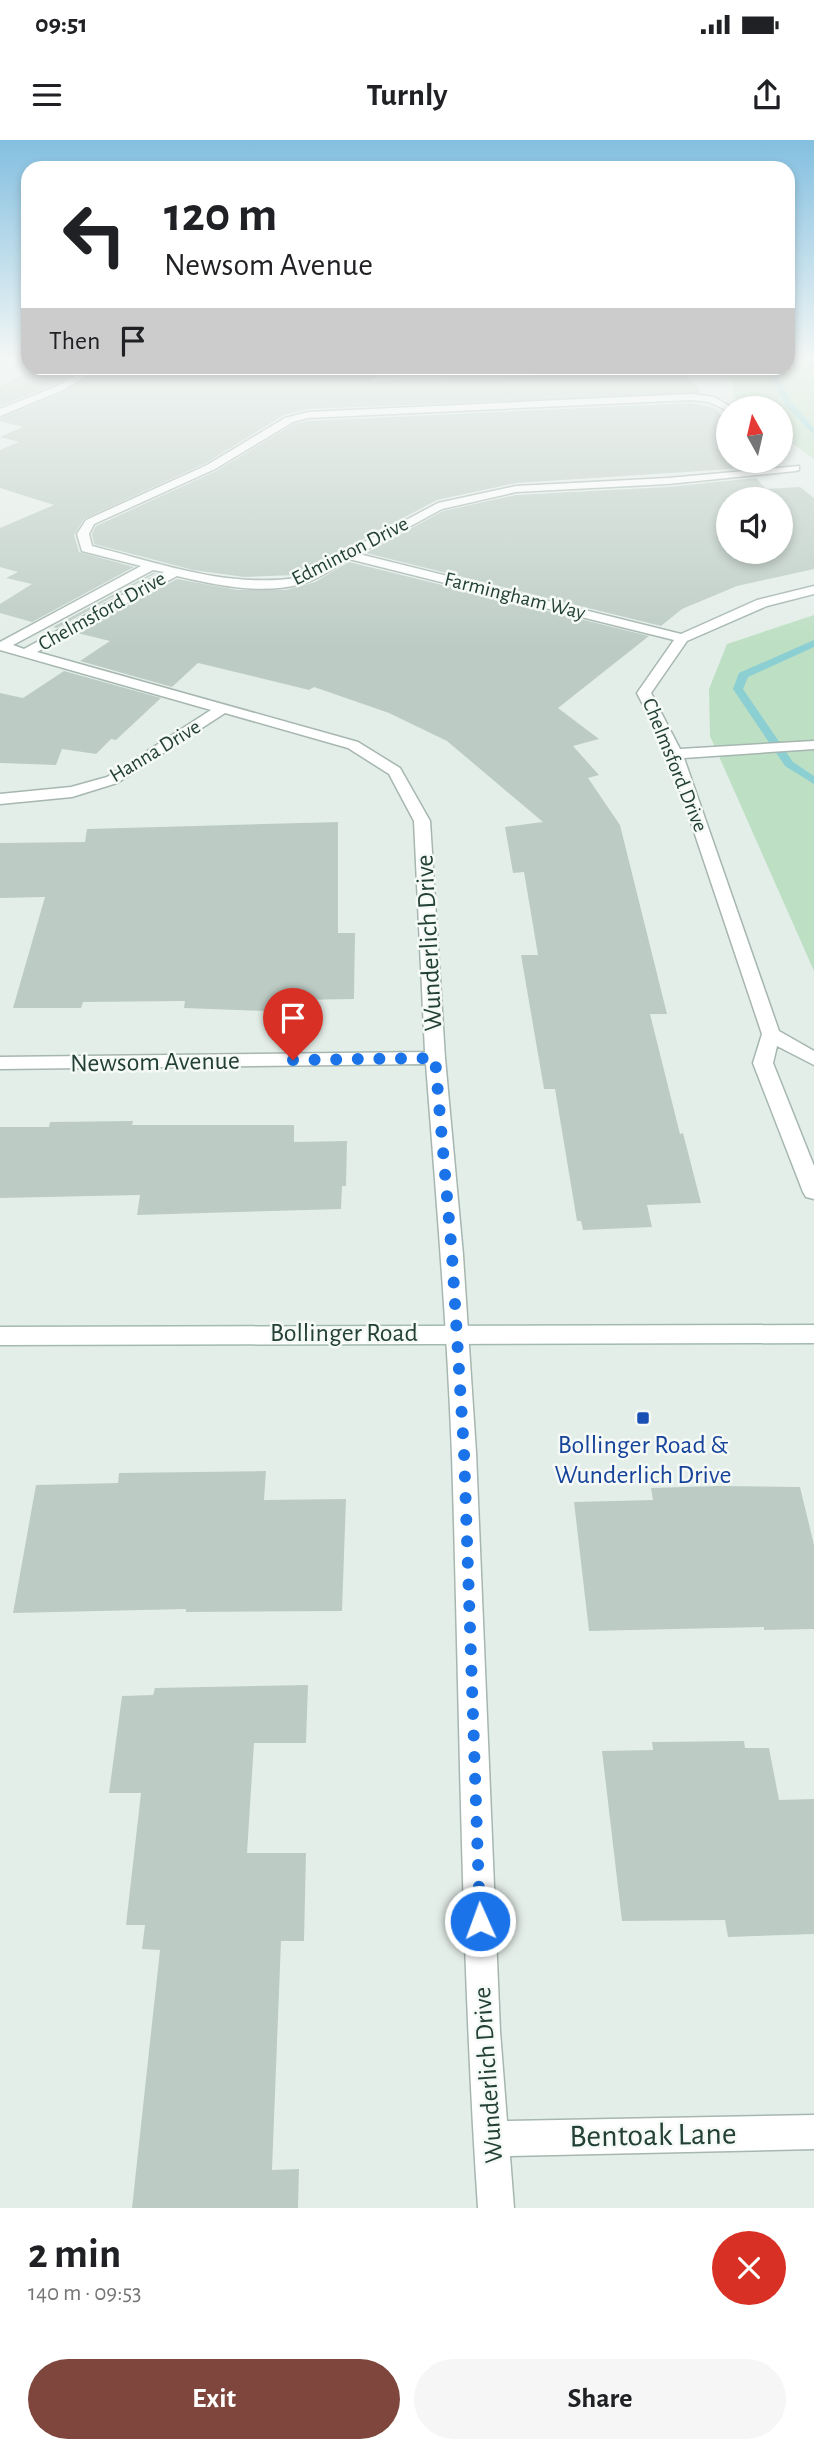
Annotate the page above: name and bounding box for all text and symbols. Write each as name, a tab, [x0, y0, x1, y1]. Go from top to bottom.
text: 09:51	[35, 11, 88, 37]
icon: menu	[28, 76, 66, 114]
icon: share	[748, 76, 786, 114]
text: Turnly	[366, 79, 448, 111]
icon: left	[49, 189, 140, 280]
text: 120 m	[164, 191, 277, 240]
text: Newsom Avenue	[164, 249, 373, 281]
icon: arrive	[114, 322, 152, 360]
text: Then	[49, 328, 100, 354]
north arrow	[716, 396, 793, 472]
map controls	[716, 396, 793, 564]
button: sound	[716, 487, 793, 564]
street label: Edminton Drive	[288, 513, 412, 589]
street label: Chelmsford Drive	[35, 567, 169, 655]
street label: Farmingham Way	[442, 568, 588, 624]
street label: Chelmsford Drive	[639, 695, 711, 835]
street label: Hanna Drive	[106, 716, 204, 786]
street label: Wunderlich Drive	[411, 854, 447, 1032]
pin	[263, 988, 323, 1060]
icon: arrive	[274, 999, 312, 1037]
street label: Newsom Avenue	[70, 1048, 240, 1076]
street label: Bollinger Road	[270, 1320, 418, 1346]
marker: Bollinger Road & Wunderlich Drive	[635, 1410, 651, 1426]
place label: Bollinger Road & Wunderlich Drive	[555, 1432, 731, 1488]
position arrow	[443, 1884, 517, 1958]
street label: Wunderlich Drive	[469, 1986, 507, 2164]
street label: Bentoak Lane	[569, 2118, 737, 2152]
button: close	[712, 2231, 786, 2305]
text: 2 min	[28, 2233, 121, 2275]
text: 140 m · 09:53	[28, 2282, 141, 2305]
button: Exit	[28, 2359, 400, 2439]
button: Share	[414, 2359, 786, 2439]

